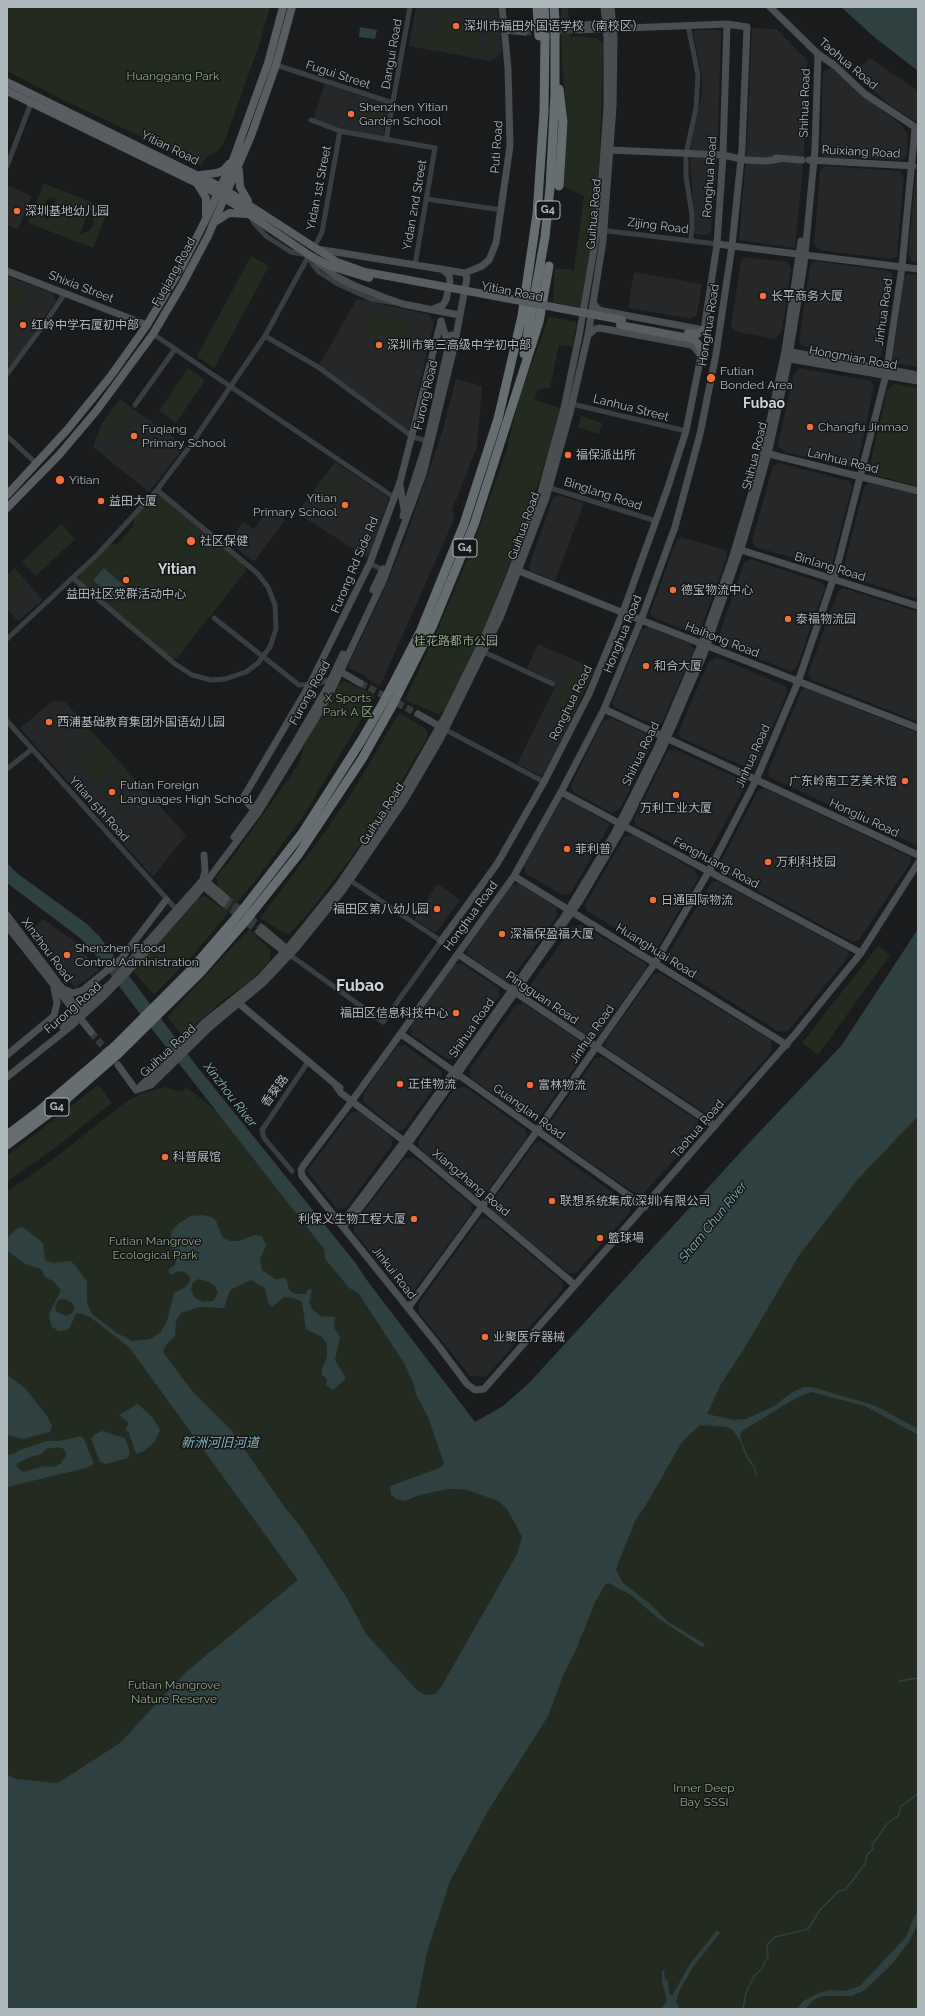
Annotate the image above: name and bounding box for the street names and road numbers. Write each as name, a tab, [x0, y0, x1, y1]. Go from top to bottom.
street label: Dangui Road	[379, 18, 405, 90]
street label: Taohua Road	[816, 35, 880, 93]
street label: Fugui Street	[304, 58, 372, 92]
street label: Shihua Road	[797, 68, 813, 138]
street label: Puti Road	[488, 120, 506, 174]
street label: Yitian Road	[139, 128, 201, 168]
street label: Ronghua Road	[700, 136, 720, 218]
street label: Ruixiang Road	[821, 143, 901, 161]
street label: Yidan 1st Street	[304, 145, 334, 231]
street label: Yidan 2nd Street	[400, 159, 430, 251]
street label: Guihua Road	[584, 178, 604, 250]
road number: G4	[536, 201, 560, 219]
street label: Zijing Road	[626, 215, 690, 237]
street label: Fuqiang Road	[149, 235, 199, 309]
street label: Shixia Street	[46, 268, 116, 306]
street label: Jinhua Road	[872, 277, 896, 347]
street label: Yitian Road	[480, 279, 544, 305]
street label: Honghua Road	[695, 283, 723, 367]
street label: Hongmian Road	[808, 343, 898, 373]
street label: Furong Road	[411, 359, 441, 431]
street label: Lanhua Street	[592, 392, 670, 424]
street label: Shihua Road	[740, 421, 770, 491]
street label: Lanhua Road	[806, 445, 880, 477]
street label: Binglang Road	[562, 475, 644, 513]
street label: Guihua Road	[505, 490, 543, 562]
street label: Furong Rd Side Rd	[328, 515, 382, 615]
road number: G4	[453, 539, 477, 557]
street label: Binlang Road	[793, 549, 867, 585]
street label: Honghua Road	[601, 593, 645, 675]
street label: Haihong Road	[683, 619, 761, 661]
street label: Furong Road	[286, 658, 334, 728]
street label: Ronghua Road	[547, 663, 595, 743]
street label: Shihua Road	[619, 720, 663, 788]
street label: Jinhua Road	[733, 722, 773, 790]
street label: Yitian 5th Road	[66, 773, 132, 845]
street label: Guihua Road	[357, 780, 407, 848]
street label: Hongliu Road	[827, 796, 901, 840]
street label: Fenghuang Road	[671, 834, 761, 892]
street label: Honghua Road	[441, 878, 501, 954]
street label: Xinzhou Road	[18, 915, 76, 985]
street label: Huanghuai Road	[613, 921, 699, 981]
street label: Pingguan Road	[503, 968, 581, 1028]
street label: Furong Road	[41, 979, 105, 1037]
street label: Shihua Road	[446, 995, 498, 1061]
street label: Jinhua Road	[567, 1002, 617, 1066]
street label: Guihua Road	[137, 1022, 199, 1080]
street label: 香葵路	[259, 1072, 291, 1110]
street label: Guanglan Road	[490, 1081, 568, 1143]
street label: Taohua Road	[669, 1097, 727, 1161]
road number: G4	[45, 1098, 69, 1116]
street label: Xiangzhang Road	[429, 1146, 513, 1220]
street label: Jinkui Road	[369, 1244, 419, 1302]

